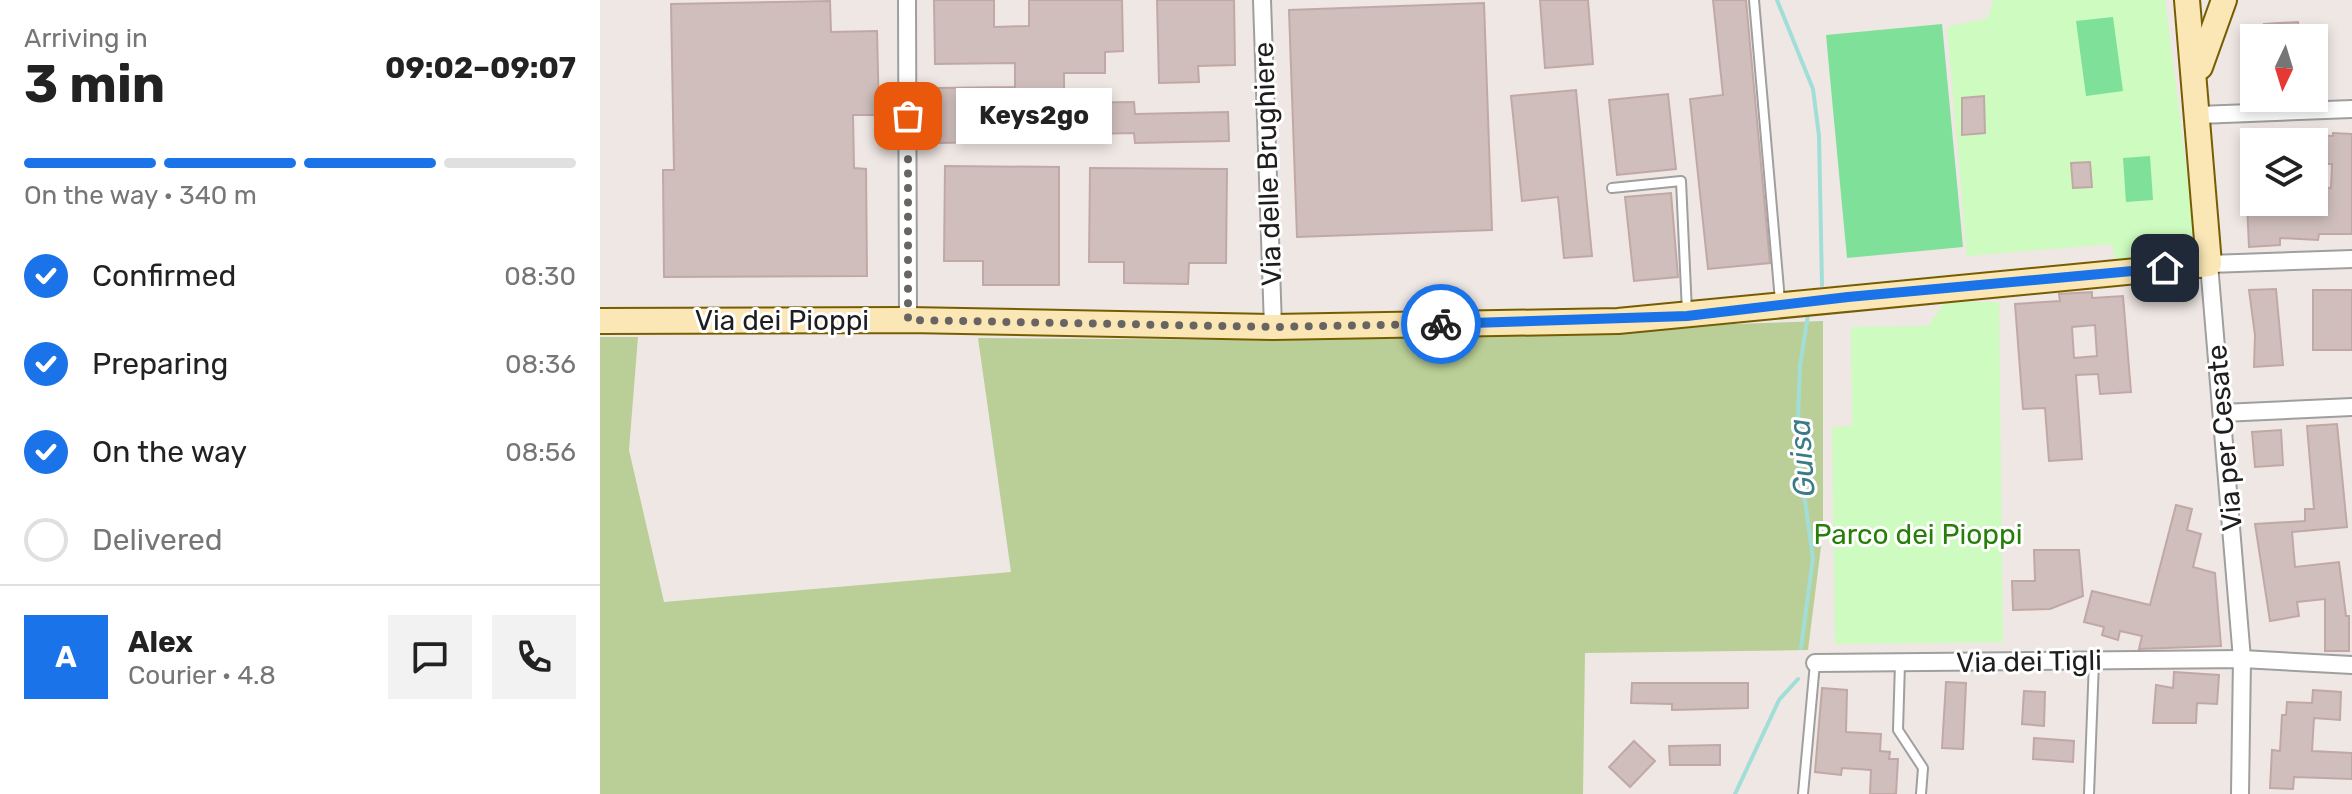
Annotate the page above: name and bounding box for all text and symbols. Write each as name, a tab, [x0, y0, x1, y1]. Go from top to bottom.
text: Arriving in	[24, 23, 148, 54]
north arrow	[2240, 24, 2328, 112]
map controls	[2240, 24, 2328, 216]
street label: Via delle Brughiere	[1247, 41, 1288, 287]
text: 09:02–09:07	[385, 50, 576, 86]
text: 3 min	[24, 53, 165, 115]
pin	[874, 82, 942, 150]
callout: Keys2go	[956, 88, 1112, 144]
icon: bag	[886, 94, 930, 138]
text: Keys2go	[979, 100, 1089, 131]
button: layers	[2240, 128, 2328, 216]
text: On the way · 340 m	[24, 180, 257, 211]
pin	[2131, 234, 2199, 302]
icon: home	[2143, 246, 2187, 290]
icon: check	[24, 254, 68, 298]
text: Confirmed	[92, 258, 236, 294]
text: 08:30	[504, 261, 576, 292]
courier	[1401, 284, 1481, 364]
icon: bike	[1419, 302, 1463, 346]
street label: Via dei Pioppi	[695, 304, 869, 337]
icon: check	[24, 342, 68, 386]
street label: Via per Cesate	[2200, 343, 2249, 533]
text: Preparing	[92, 346, 228, 382]
text: 08:36	[505, 349, 576, 380]
water label: Guisa	[1781, 418, 1823, 498]
icon: check	[24, 430, 68, 474]
text: On the way	[92, 434, 247, 470]
text: 08:56	[505, 437, 576, 468]
park label: Parco dei Pioppi	[1814, 518, 2022, 551]
text: Delivered	[92, 522, 223, 558]
button: chat	[388, 615, 472, 699]
button: phone	[492, 615, 576, 699]
text: Alex	[128, 624, 193, 660]
text: A	[55, 639, 77, 675]
street label: Via dei Tigli	[1956, 644, 2102, 679]
text: Courier · 4.8	[128, 660, 276, 691]

